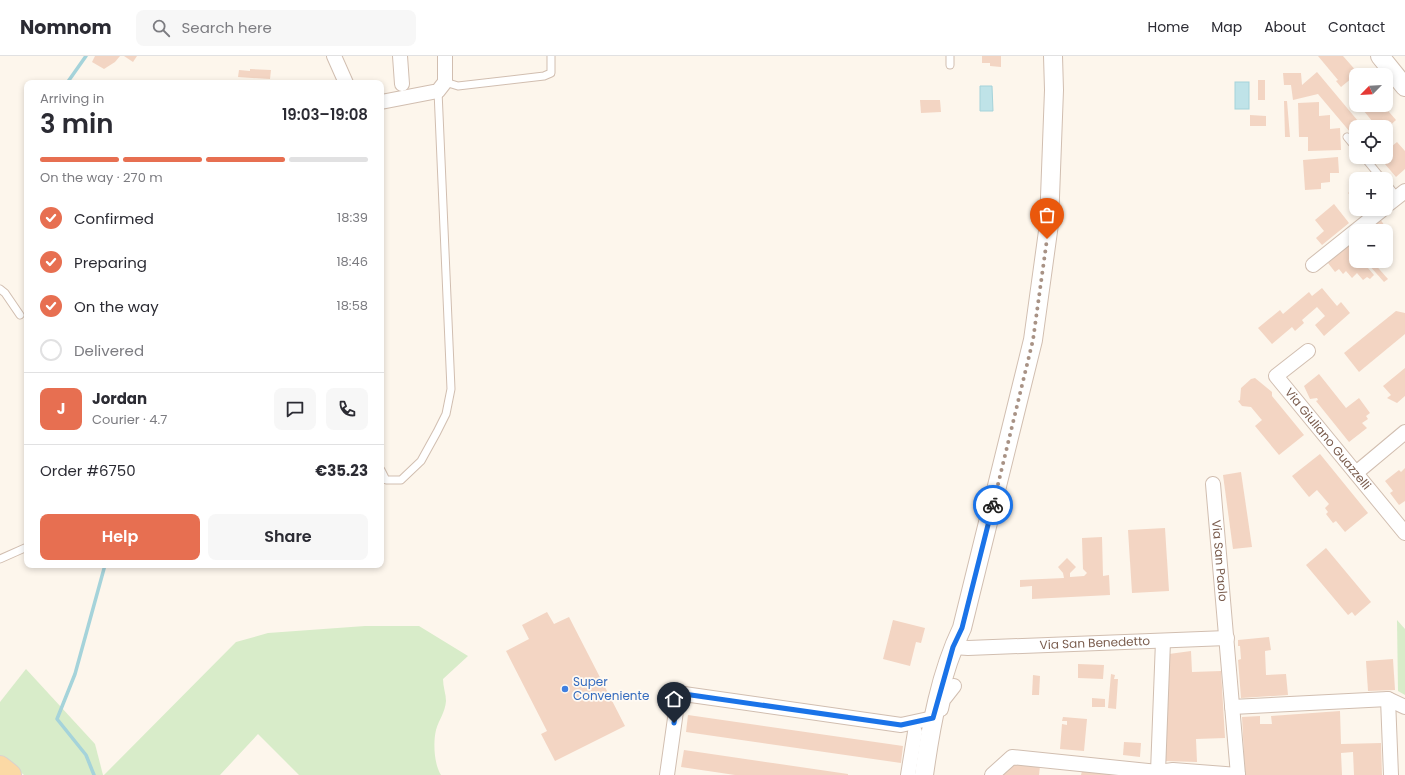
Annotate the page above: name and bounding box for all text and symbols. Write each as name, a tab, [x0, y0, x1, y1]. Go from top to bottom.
search box	[136, 10, 416, 46]
text: Nomnom	[20, 14, 112, 41]
icon: search	[150, 17, 172, 39]
text: Search here	[182, 17, 272, 38]
text: Home	[1147, 17, 1189, 37]
text: Map	[1211, 17, 1242, 37]
text: About	[1264, 17, 1306, 37]
text: Contact	[1328, 17, 1385, 37]
north arrow	[1349, 68, 1393, 112]
map controls	[1349, 68, 1393, 268]
text: Arriving in	[40, 89, 104, 108]
text: 19:03–19:08	[282, 104, 368, 125]
text: 3 min	[40, 106, 113, 142]
button: locate	[1349, 120, 1393, 164]
text: On the way · 270 m	[40, 168, 163, 187]
button: +	[1349, 172, 1393, 216]
pin	[1030, 198, 1064, 239]
icon: bag	[1036, 204, 1058, 226]
icon: check	[40, 207, 62, 229]
text: Confirmed	[74, 208, 154, 229]
text: 18:39	[337, 208, 368, 227]
button: −	[1349, 224, 1393, 268]
icon: check	[40, 251, 62, 273]
text: Preparing	[74, 252, 147, 273]
text: 18:46	[336, 252, 368, 271]
icon: check	[40, 295, 62, 317]
text: On the way	[74, 296, 159, 317]
text: 18:58	[337, 296, 368, 315]
text: Delivered	[74, 340, 144, 361]
street label: Via Giuliano Guazzelli	[1281, 384, 1375, 493]
text: Jordan	[92, 388, 147, 409]
button: chat	[274, 388, 316, 430]
button: phone	[326, 388, 368, 430]
text: J	[57, 398, 65, 419]
text: Courier · 4.7	[92, 410, 167, 429]
text: Order #6750	[40, 460, 136, 481]
text: €35.23	[315, 460, 368, 481]
courier	[973, 485, 1013, 525]
icon: bike	[982, 494, 1004, 516]
button: Help	[40, 514, 200, 560]
button: Share	[208, 514, 368, 560]
street label: Via San Paolo	[1208, 519, 1232, 603]
street label: Via San Benedetto	[1039, 632, 1151, 653]
place label: Super Conveniente	[573, 673, 649, 704]
pin	[657, 682, 691, 723]
marker: Super Conveniente	[560, 684, 570, 694]
icon: home	[663, 688, 685, 710]

